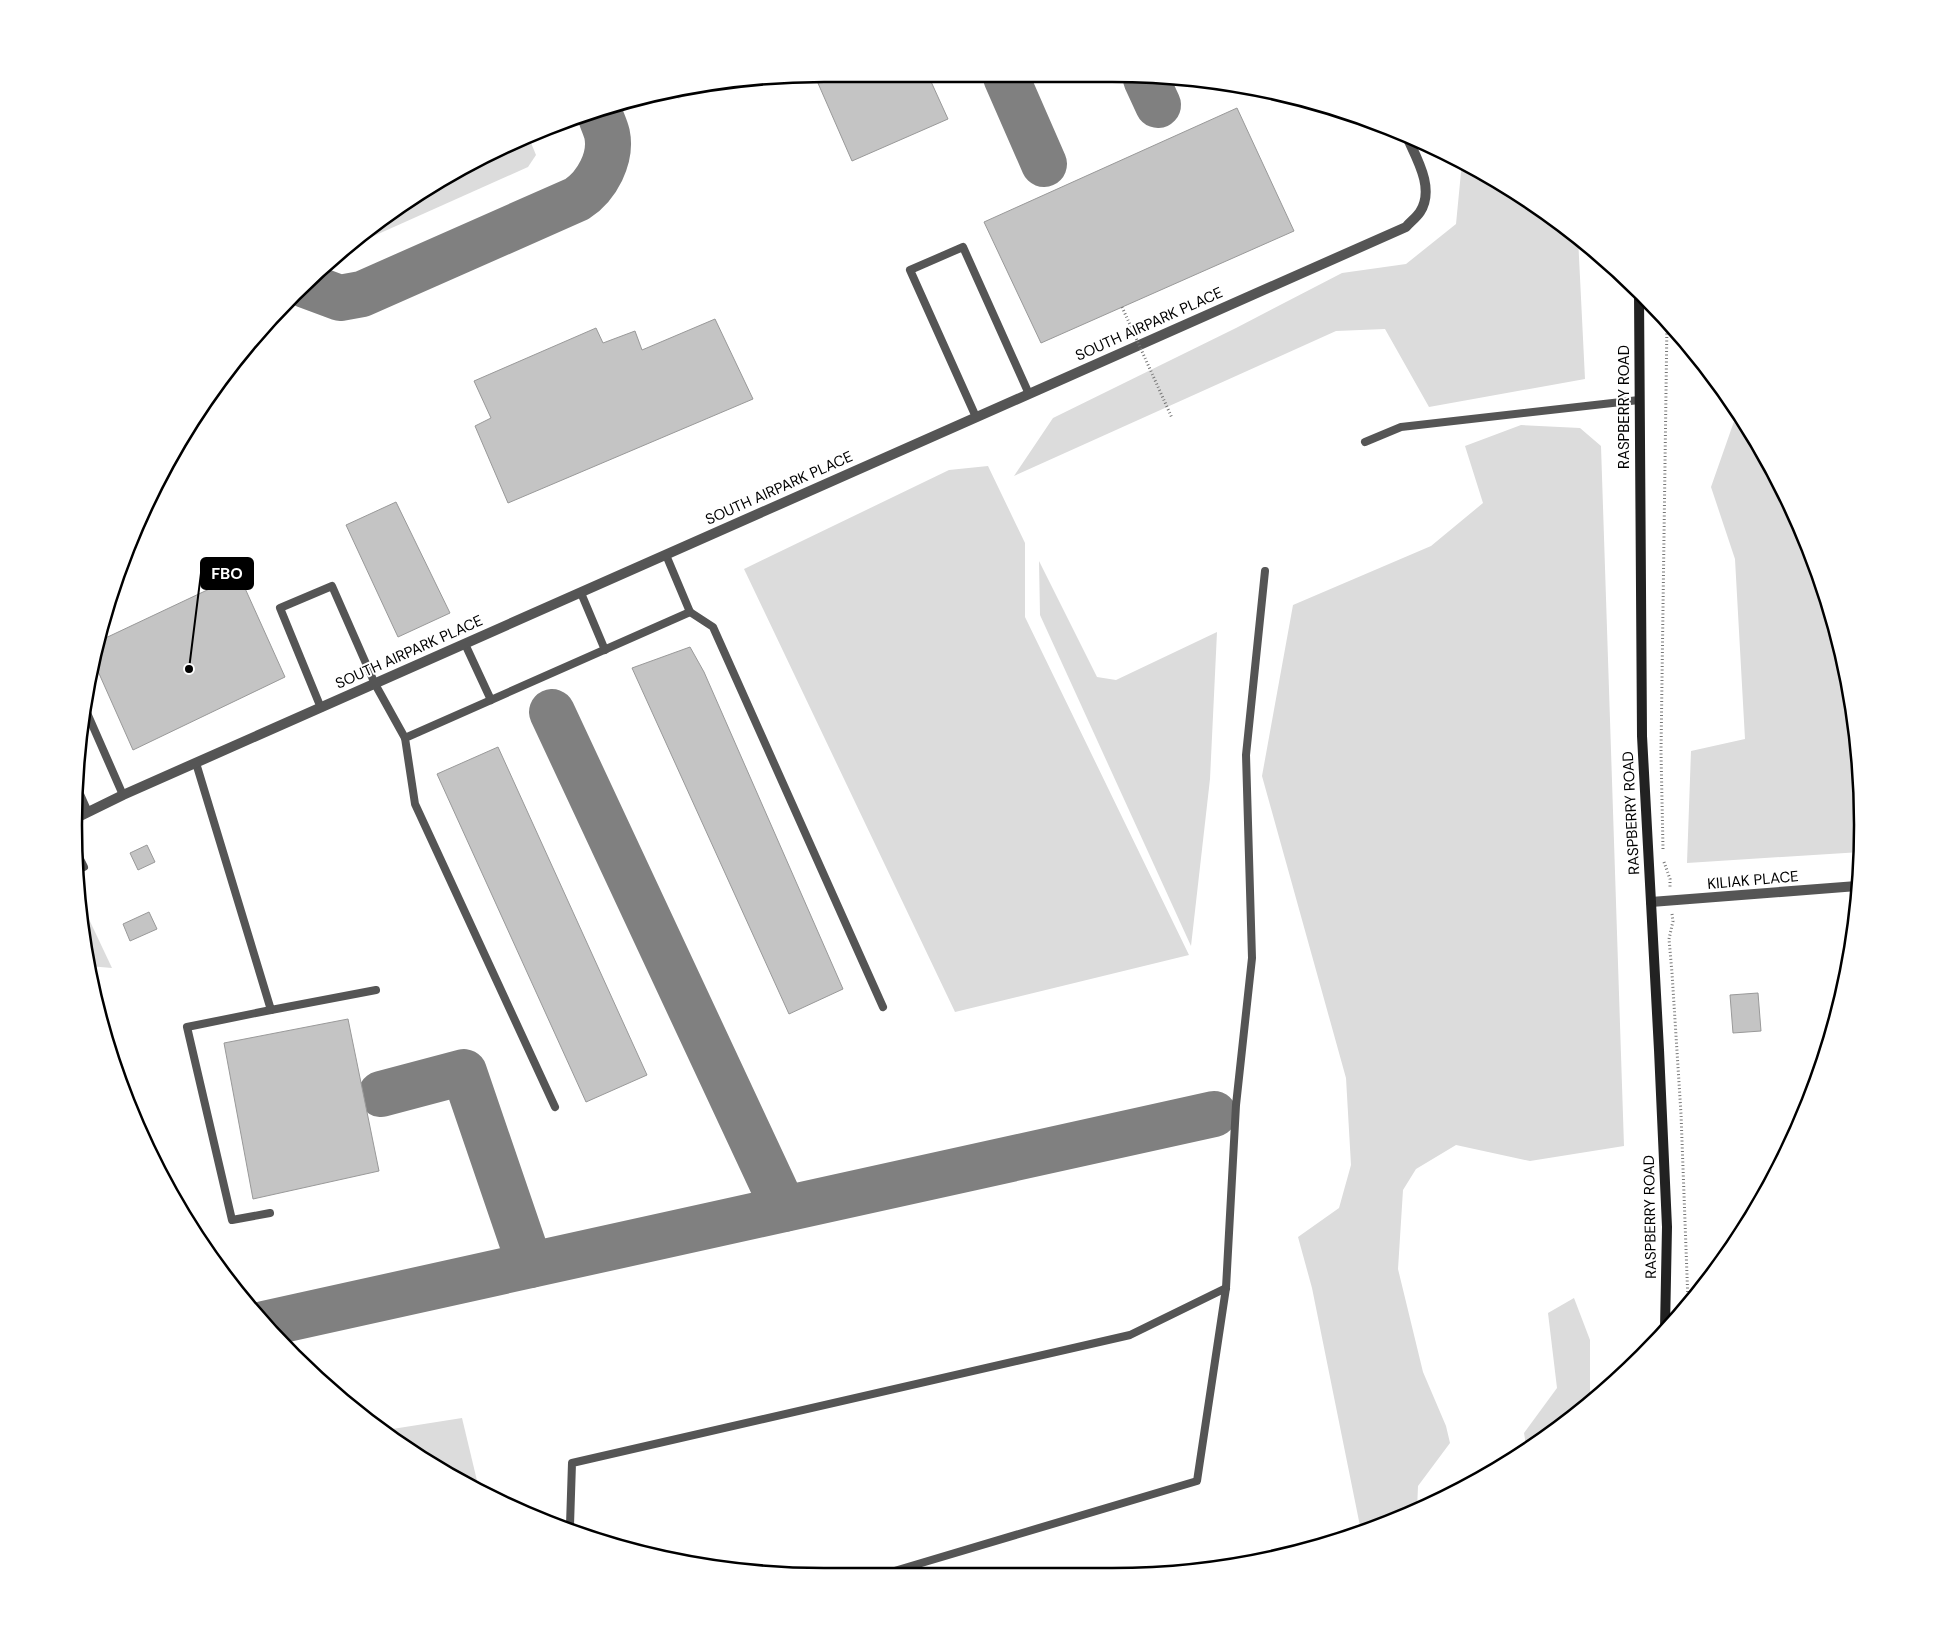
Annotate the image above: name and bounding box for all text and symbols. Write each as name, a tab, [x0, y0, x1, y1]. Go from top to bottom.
street label: SOUTH AIRPARK PLACE	[1072, 282, 1226, 366]
street label: RASPBERRY ROAD	[1614, 345, 1634, 469]
street label: SOUTH AIRPARK PLACE	[702, 446, 856, 530]
callout: FBO	[201, 558, 253, 589]
text: FBO	[211, 563, 243, 584]
street label: SOUTH AIRPARK PLACE	[332, 610, 486, 694]
street label: RASPBERRY ROAD	[1618, 751, 1644, 875]
street label: KILIAK PLACE	[1707, 866, 1799, 894]
street label: RASPBERRY ROAD	[1639, 1155, 1661, 1279]

